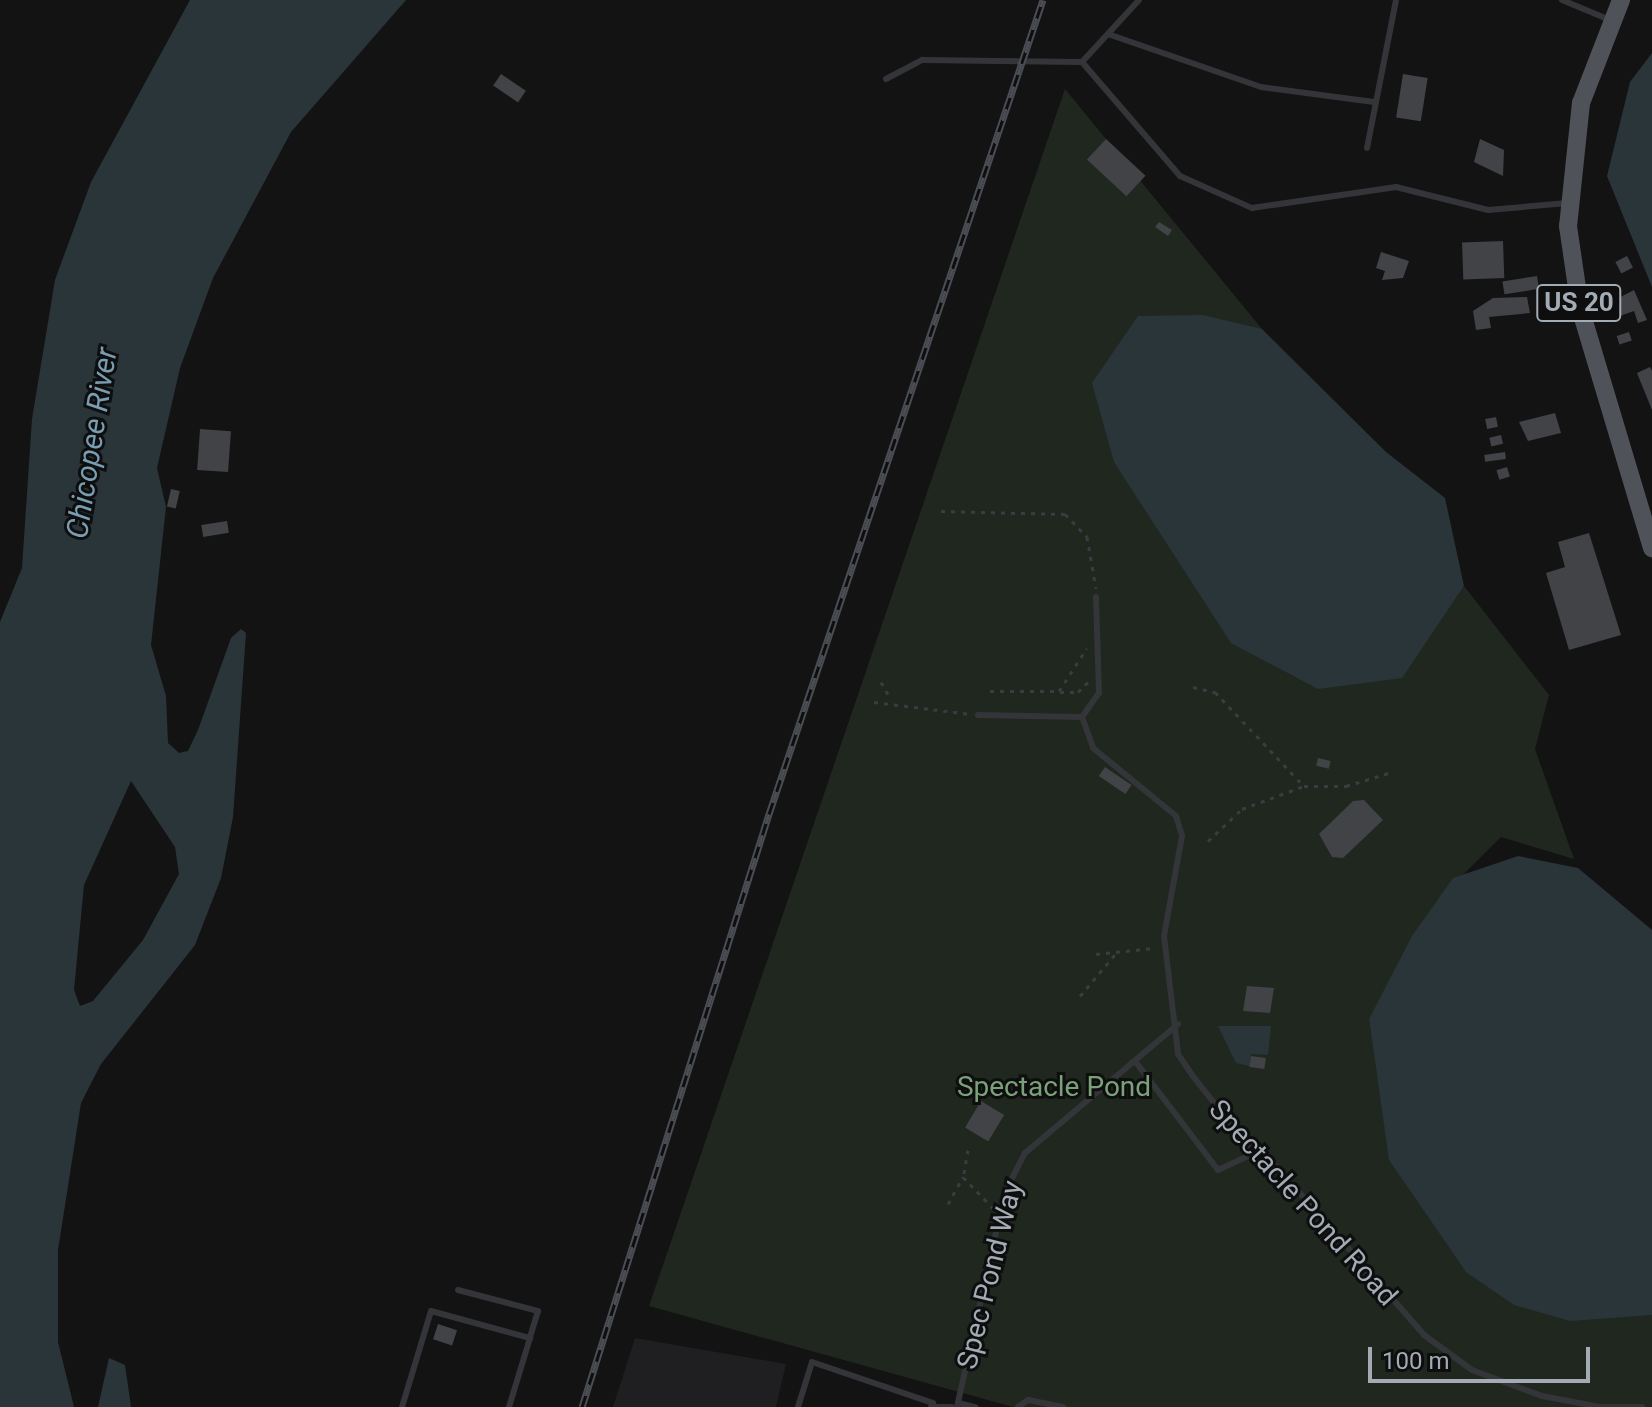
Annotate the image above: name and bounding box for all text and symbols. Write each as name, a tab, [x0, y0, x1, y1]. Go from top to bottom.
road number: US 20	[1535, 281, 1623, 325]
water label: Chicopee River	[59, 345, 125, 541]
park label: Spectacle Pond	[957, 1070, 1151, 1104]
street label: Spectacle Pond Road	[1202, 1093, 1404, 1313]
street label: Spec Pond Way	[950, 1177, 1030, 1373]
scale bar	[1372, 1331, 1594, 1381]
text: 100 m	[1382, 1347, 1449, 1375]

